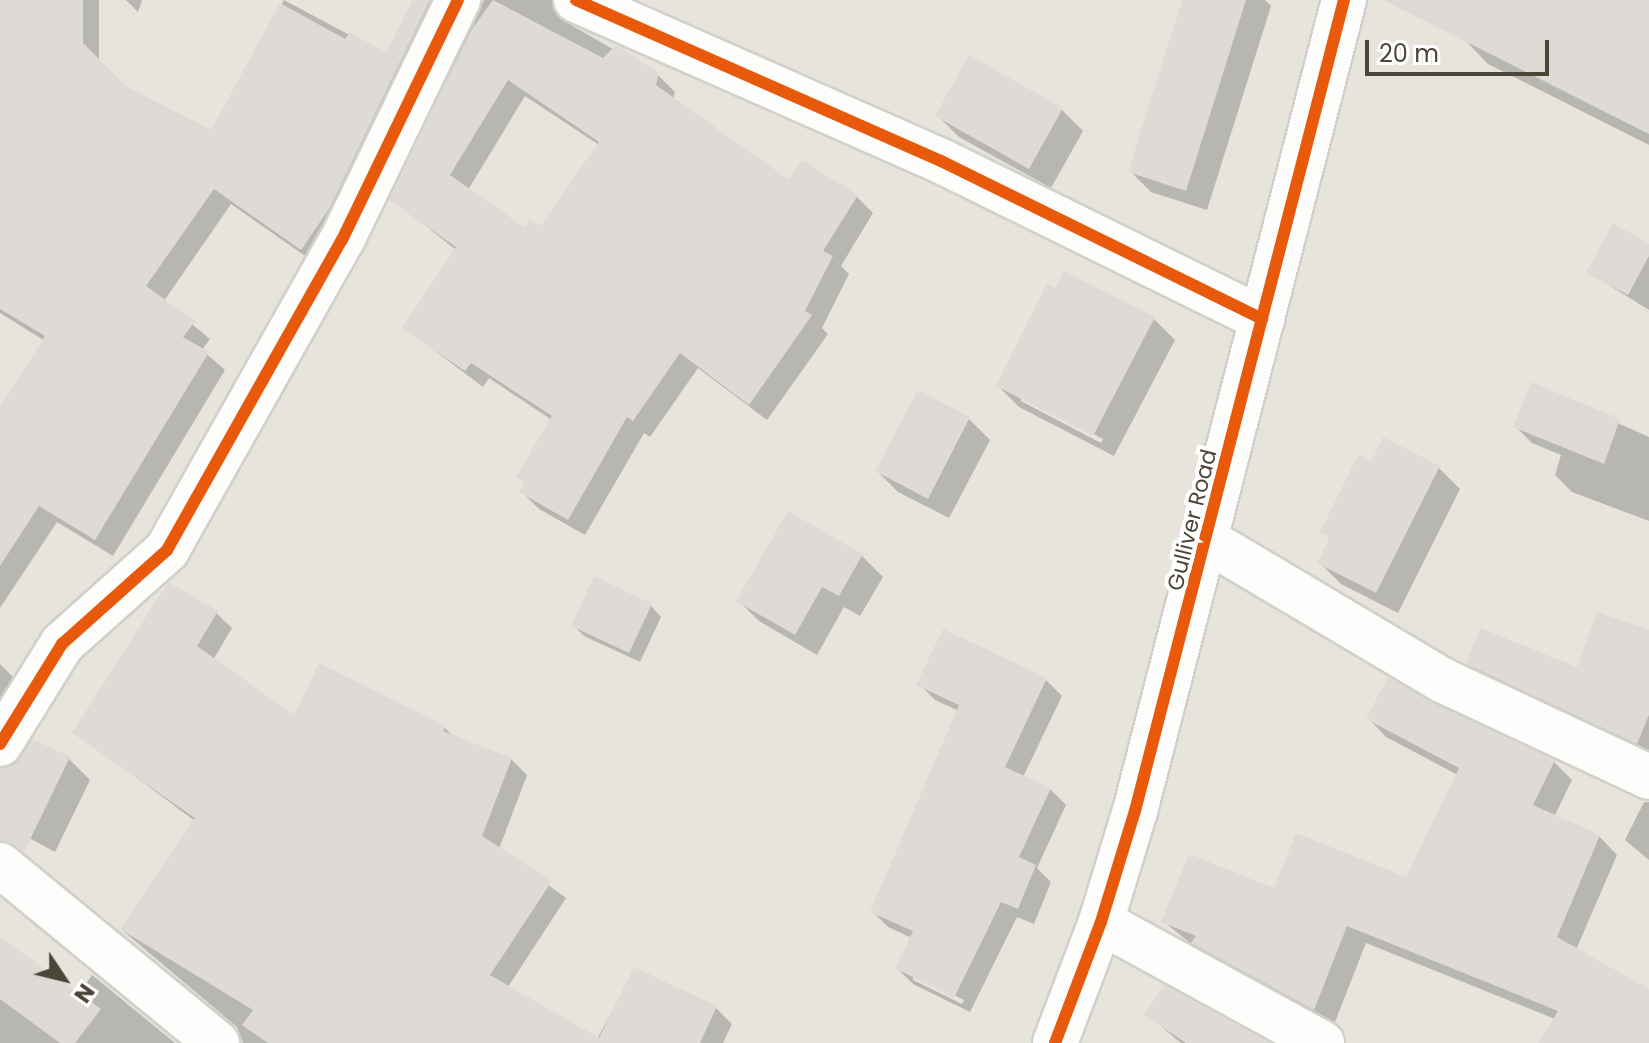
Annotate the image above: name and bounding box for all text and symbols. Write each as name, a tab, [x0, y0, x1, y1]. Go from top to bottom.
scale bar	[1369, 24, 1553, 74]
text: 20 m	[1379, 37, 1439, 70]
street label: Gulliver Road	[1162, 447, 1222, 593]
north arrow	[24, 939, 104, 1019]
text: N	[67, 977, 102, 1009]

